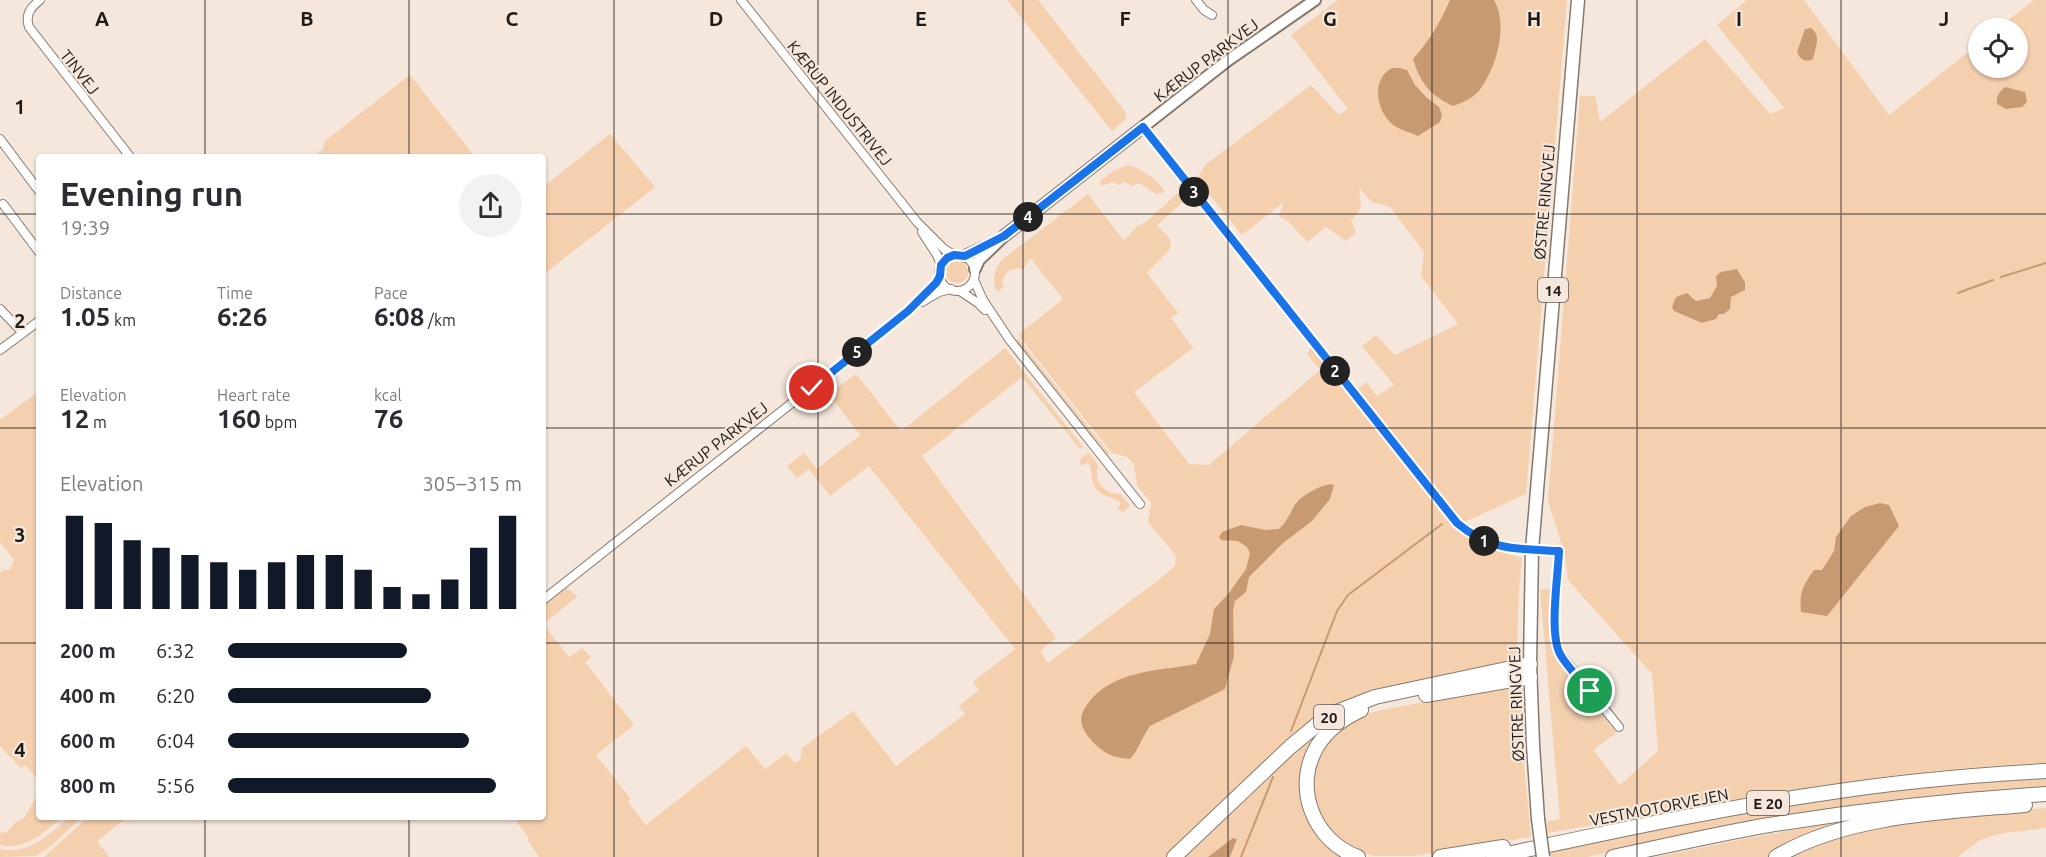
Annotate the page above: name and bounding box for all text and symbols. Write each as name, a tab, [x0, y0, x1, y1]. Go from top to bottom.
text: A	[95, 7, 109, 30]
text: B	[300, 7, 314, 30]
text: C	[506, 7, 519, 30]
text: D	[709, 7, 723, 30]
text: E	[915, 7, 927, 30]
text: F	[1119, 7, 1131, 30]
text: G	[1323, 7, 1337, 30]
text: H	[1527, 7, 1541, 30]
text: I	[1736, 7, 1742, 30]
text: J	[1939, 7, 1949, 30]
street label: KÆRUP PARKVEJ	[1150, 15, 1262, 105]
map controls	[1968, 18, 2028, 78]
button: locate	[1968, 18, 2028, 78]
street label: KÆRUP INDUSTRIVEJ	[784, 37, 896, 169]
street label: TINVEJ	[57, 46, 103, 98]
text: 1	[14, 95, 26, 118]
street label: ØSTRE RINGVEJ	[1530, 144, 1558, 260]
button: share	[459, 174, 522, 237]
text: Evening run	[60, 175, 243, 212]
pin: 3	[1179, 177, 1209, 207]
text: 3	[1189, 183, 1199, 201]
pin: 4	[1013, 202, 1043, 232]
text: 4	[1023, 208, 1033, 226]
text: 19:39	[60, 216, 110, 239]
road number: 14	[1538, 278, 1568, 302]
text: Distance	[60, 284, 122, 302]
text: Time	[217, 284, 253, 302]
text: Pace	[374, 284, 408, 302]
text: 1.05	[60, 302, 110, 331]
text: 6:26	[217, 302, 267, 331]
text: 6:08	[374, 302, 424, 331]
text: 2	[14, 309, 26, 332]
text: km	[110, 311, 136, 329]
text: /km	[424, 311, 456, 329]
pin: 5	[842, 337, 872, 367]
text: 5	[852, 343, 862, 361]
pin: 2	[1320, 356, 1350, 386]
pin	[786, 362, 837, 413]
text: 2	[1330, 362, 1340, 380]
icon: check	[795, 371, 828, 404]
text: Elevation	[60, 386, 127, 404]
text: Heart rate	[217, 386, 291, 404]
text: kcal	[374, 386, 402, 404]
street label: KÆRUP PARKVEJ	[661, 398, 771, 490]
text: 12	[60, 404, 89, 433]
text: 160	[217, 404, 261, 433]
text: 76	[374, 404, 403, 433]
text: m	[89, 413, 107, 431]
text: bpm	[261, 413, 297, 431]
text: Elevation	[60, 472, 143, 495]
text: 305–315 m	[423, 472, 522, 495]
text: 3	[14, 523, 26, 546]
pin: 1	[1469, 526, 1499, 556]
text: 1	[1479, 532, 1489, 550]
text: 200 m	[60, 639, 116, 662]
text: 6:32	[156, 639, 195, 662]
street label: ØSTRE RINGVEJ	[1505, 646, 1527, 762]
pin	[1564, 665, 1615, 716]
icon: arrive	[1573, 674, 1606, 707]
text: 400 m	[60, 684, 116, 707]
text: 6:20	[156, 684, 195, 707]
road number: 20	[1314, 705, 1344, 729]
text: 600 m	[60, 729, 116, 752]
text: 6:04	[156, 729, 195, 752]
text: 4	[14, 738, 26, 761]
text: 800 m	[60, 774, 116, 797]
text: 5:56	[156, 774, 195, 797]
street label: VESTMOTORVEJEN	[1588, 785, 1730, 829]
road number: E 20	[1747, 791, 1789, 815]

